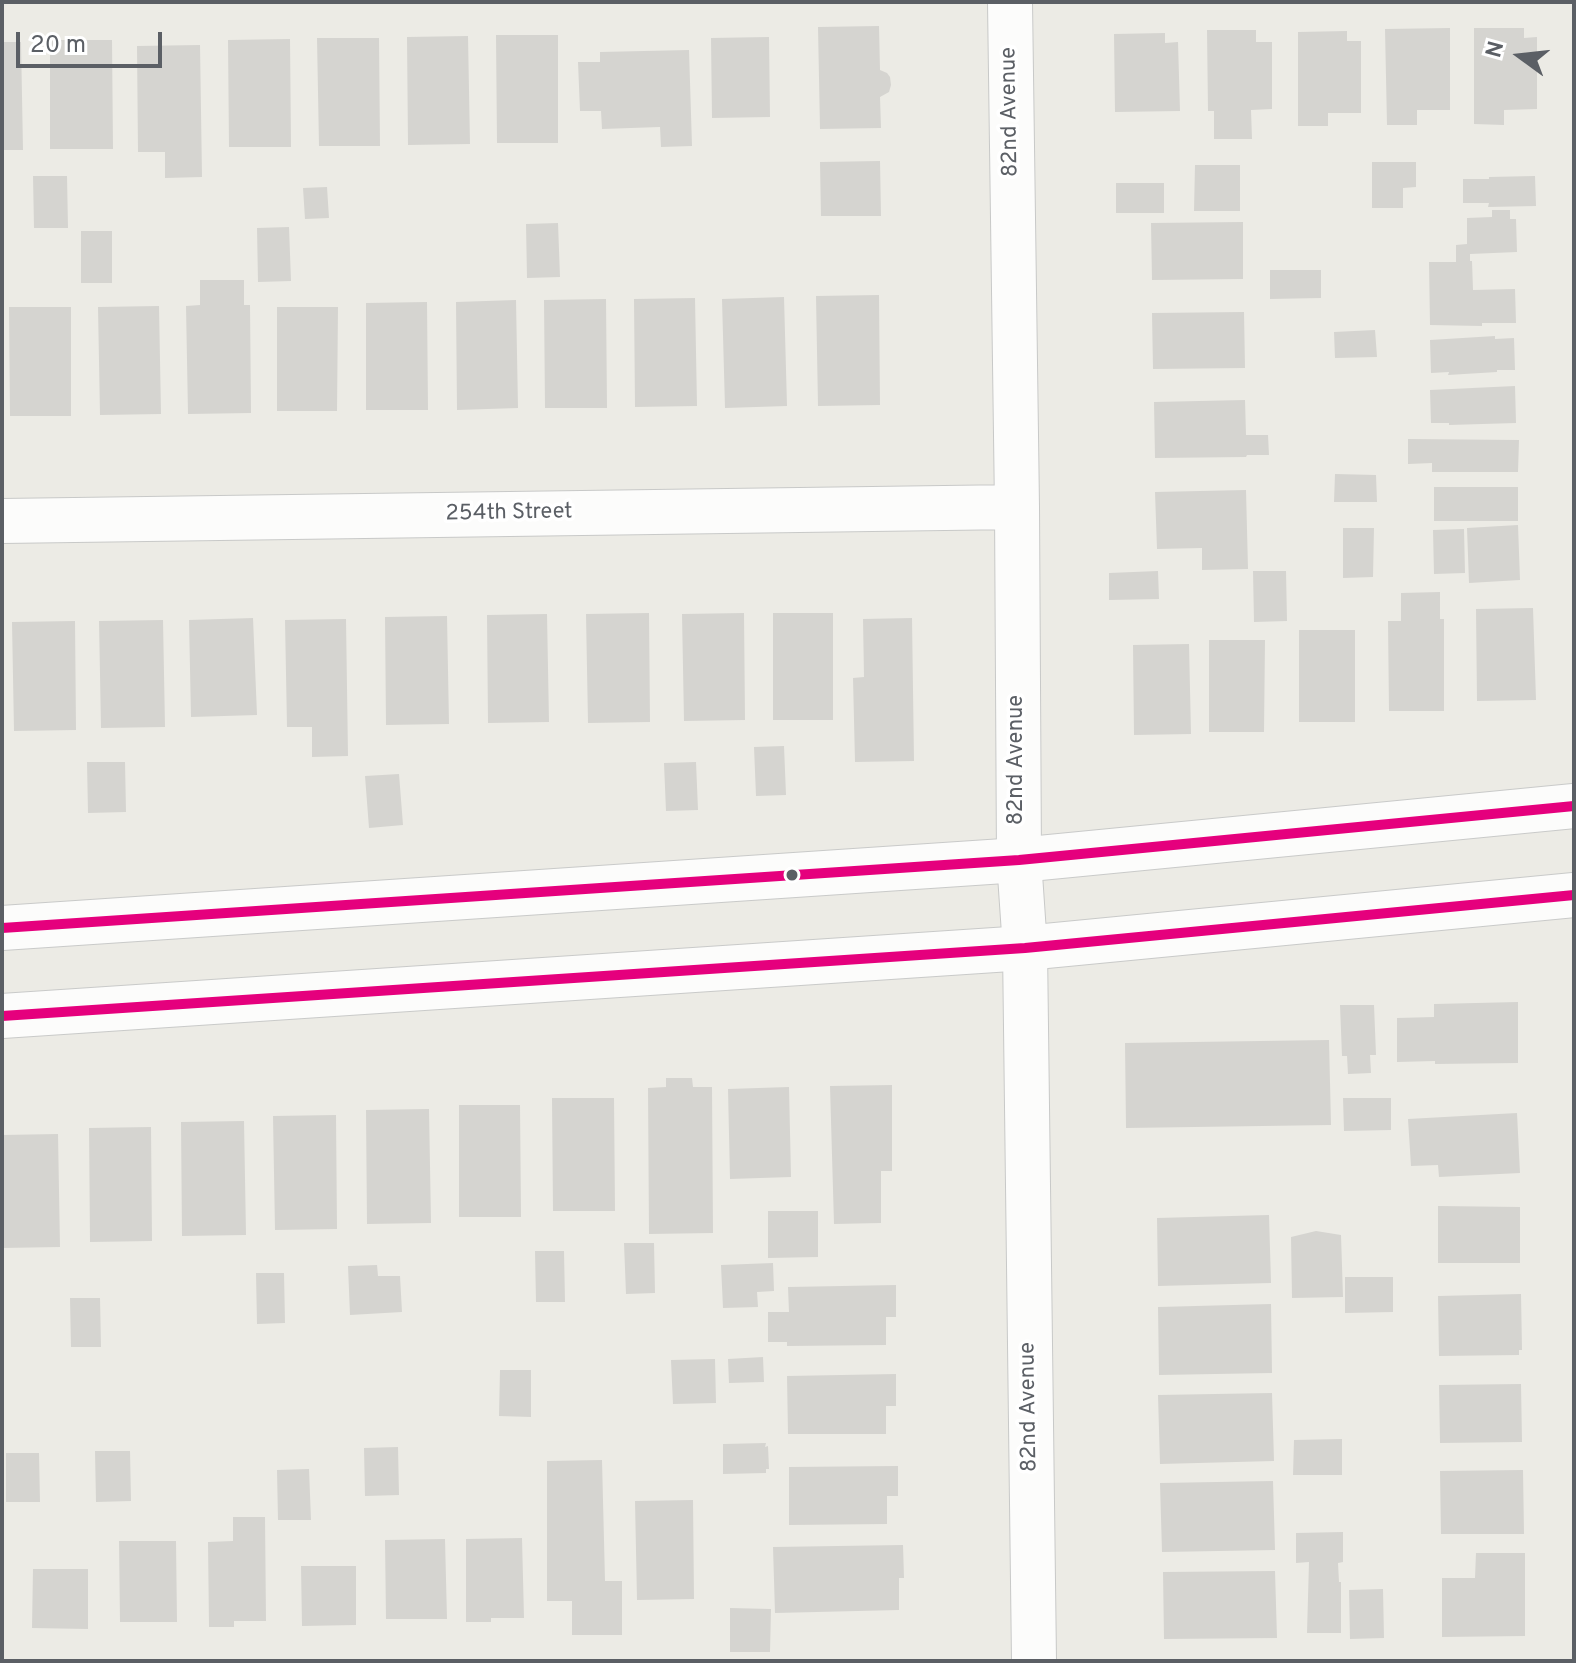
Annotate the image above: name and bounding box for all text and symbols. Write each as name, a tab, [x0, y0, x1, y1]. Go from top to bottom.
scale bar	[20, 16, 166, 66]
north arrow	[1480, 16, 1560, 96]
text: 20 m	[30, 31, 86, 61]
text: N	[1481, 39, 1511, 61]
street label: 82nd Avenue	[997, 47, 1025, 177]
street label: 254th Street	[445, 500, 573, 528]
street label: 82nd Avenue	[1005, 695, 1031, 825]
unlabelled marker	[784, 867, 800, 883]
street label: 82nd Avenue	[1016, 1342, 1044, 1472]

